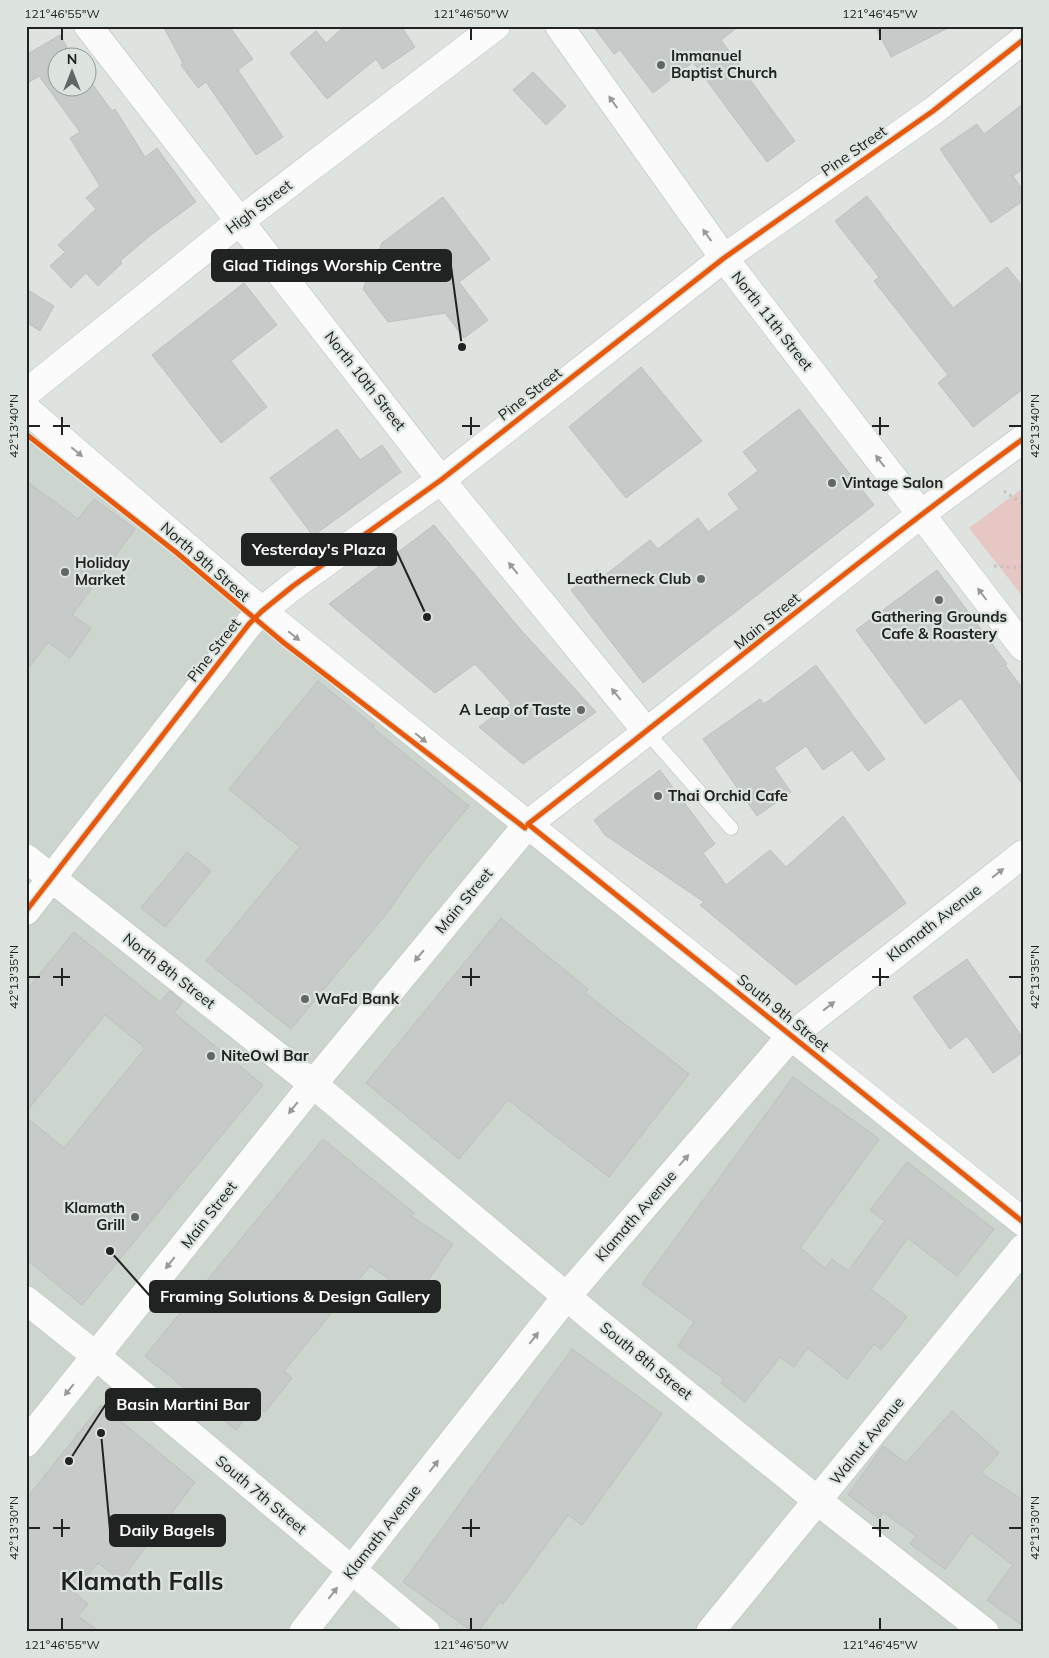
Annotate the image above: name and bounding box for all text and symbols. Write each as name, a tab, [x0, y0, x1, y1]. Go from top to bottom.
text: 121°46'55"W	[24, 6, 100, 21]
text: 121°46'50"W	[433, 6, 509, 21]
text: 121°46'45"W	[842, 6, 918, 21]
place label: Immanuel Baptist Church	[671, 46, 777, 82]
north arrow	[48, 48, 98, 98]
text: N	[67, 50, 77, 68]
marker: Immanuel Baptist Church	[655, 59, 667, 71]
one-way arrow	[608, 96, 618, 109]
street label: Pine Street	[817, 121, 890, 180]
street label: High Street	[222, 175, 296, 238]
one-way arrow	[702, 229, 713, 242]
callout: Glad Tidings Worship Centre	[212, 250, 451, 281]
text: Glad Tidings Worship Centre	[223, 255, 442, 275]
street label: North 11th Street	[728, 267, 817, 374]
street label: North 10th Street	[321, 327, 410, 434]
street label: Pine Street	[494, 363, 565, 424]
text: 42°13'40"N	[6, 394, 21, 458]
text: 42°13'40"N	[1027, 394, 1042, 458]
one-way arrow	[70, 447, 83, 458]
one-way arrow	[875, 455, 886, 468]
place label: Vintage Salon	[841, 473, 943, 492]
marker: Vintage Salon	[826, 477, 838, 489]
street label: North 9th Street	[157, 518, 254, 606]
callout: Yesterday's Plaza	[242, 534, 396, 565]
text: Yesterday's Plaza	[251, 539, 386, 559]
place label: Holiday Market	[75, 553, 131, 589]
one-way arrow	[508, 562, 519, 575]
marker: Holiday Market	[59, 566, 71, 578]
place label: Leatherneck Club	[567, 569, 691, 588]
marker: Leatherneck Club	[695, 573, 707, 585]
street label: Main Street	[730, 588, 804, 653]
one-way arrow	[977, 588, 988, 601]
marker: Gathering Grounds Cafe & Roastery	[933, 594, 945, 606]
place label: Gathering Grounds Cafe & Roastery	[871, 607, 1007, 643]
street label: Pine Street	[183, 614, 244, 685]
one-way arrow	[288, 631, 301, 642]
one-way arrow	[611, 688, 622, 701]
place label: A Leap of Taste	[459, 700, 571, 719]
marker: A Leap of Taste	[575, 704, 587, 716]
one-way arrow	[414, 733, 427, 744]
place label: Thai Orchid Cafe	[668, 786, 788, 805]
marker: Thai Orchid Cafe	[652, 790, 664, 802]
street label: Main Street	[431, 864, 496, 937]
one-way arrow	[991, 867, 1004, 878]
street label: Klamath Avenue	[883, 880, 985, 965]
street label: North 8th Street	[119, 929, 219, 1013]
text: 42°13'35"N	[6, 945, 21, 1009]
text: 42°13'35"N	[1027, 945, 1042, 1009]
one-way arrow	[413, 949, 424, 962]
street label: South 9th Street	[733, 970, 833, 1056]
place label: WaFd Bank	[315, 989, 400, 1008]
marker: WaFd Bank	[299, 993, 311, 1005]
one-way arrow	[823, 1000, 836, 1011]
place label: NiteOwl Bar	[221, 1046, 309, 1065]
marker: NiteOwl Bar	[205, 1050, 217, 1062]
one-way arrow	[288, 1102, 298, 1115]
one-way arrow	[678, 1155, 690, 1167]
street label: Klamath Avenue	[591, 1166, 680, 1265]
street label: Main Street	[177, 1177, 241, 1252]
place label: Klamath Grill	[64, 1198, 125, 1234]
marker: Klamath Grill	[129, 1211, 141, 1223]
one-way arrow	[165, 1256, 176, 1269]
callout: Framing Solutions & Design Gallery	[150, 1281, 440, 1312]
text: Framing Solutions & Design Gallery	[160, 1286, 430, 1306]
street label: South 8th Street	[596, 1318, 696, 1404]
one-way arrow	[529, 1332, 540, 1345]
one-way arrow	[63, 1383, 74, 1396]
callout: Basin Martini Bar	[106, 1389, 260, 1420]
street label: Walnut Avenue	[825, 1393, 908, 1488]
text: Basin Martini Bar	[116, 1394, 250, 1414]
street label: South 7th Street	[212, 1451, 311, 1538]
one-way arrow	[429, 1459, 439, 1473]
street label: Klamath Avenue	[339, 1481, 424, 1583]
text: 42°13'30"N	[6, 1496, 21, 1560]
text: 42°13'30"N	[1027, 1496, 1042, 1560]
callout: Daily Bagels	[110, 1515, 225, 1546]
text: Daily Bagels	[119, 1520, 215, 1540]
district label: Klamath Falls	[61, 1565, 223, 1596]
one-way arrow	[328, 1587, 339, 1600]
text: 121°46'55"W	[24, 1637, 100, 1652]
text: 121°46'50"W	[433, 1637, 509, 1652]
text: 121°46'45"W	[842, 1637, 918, 1652]

